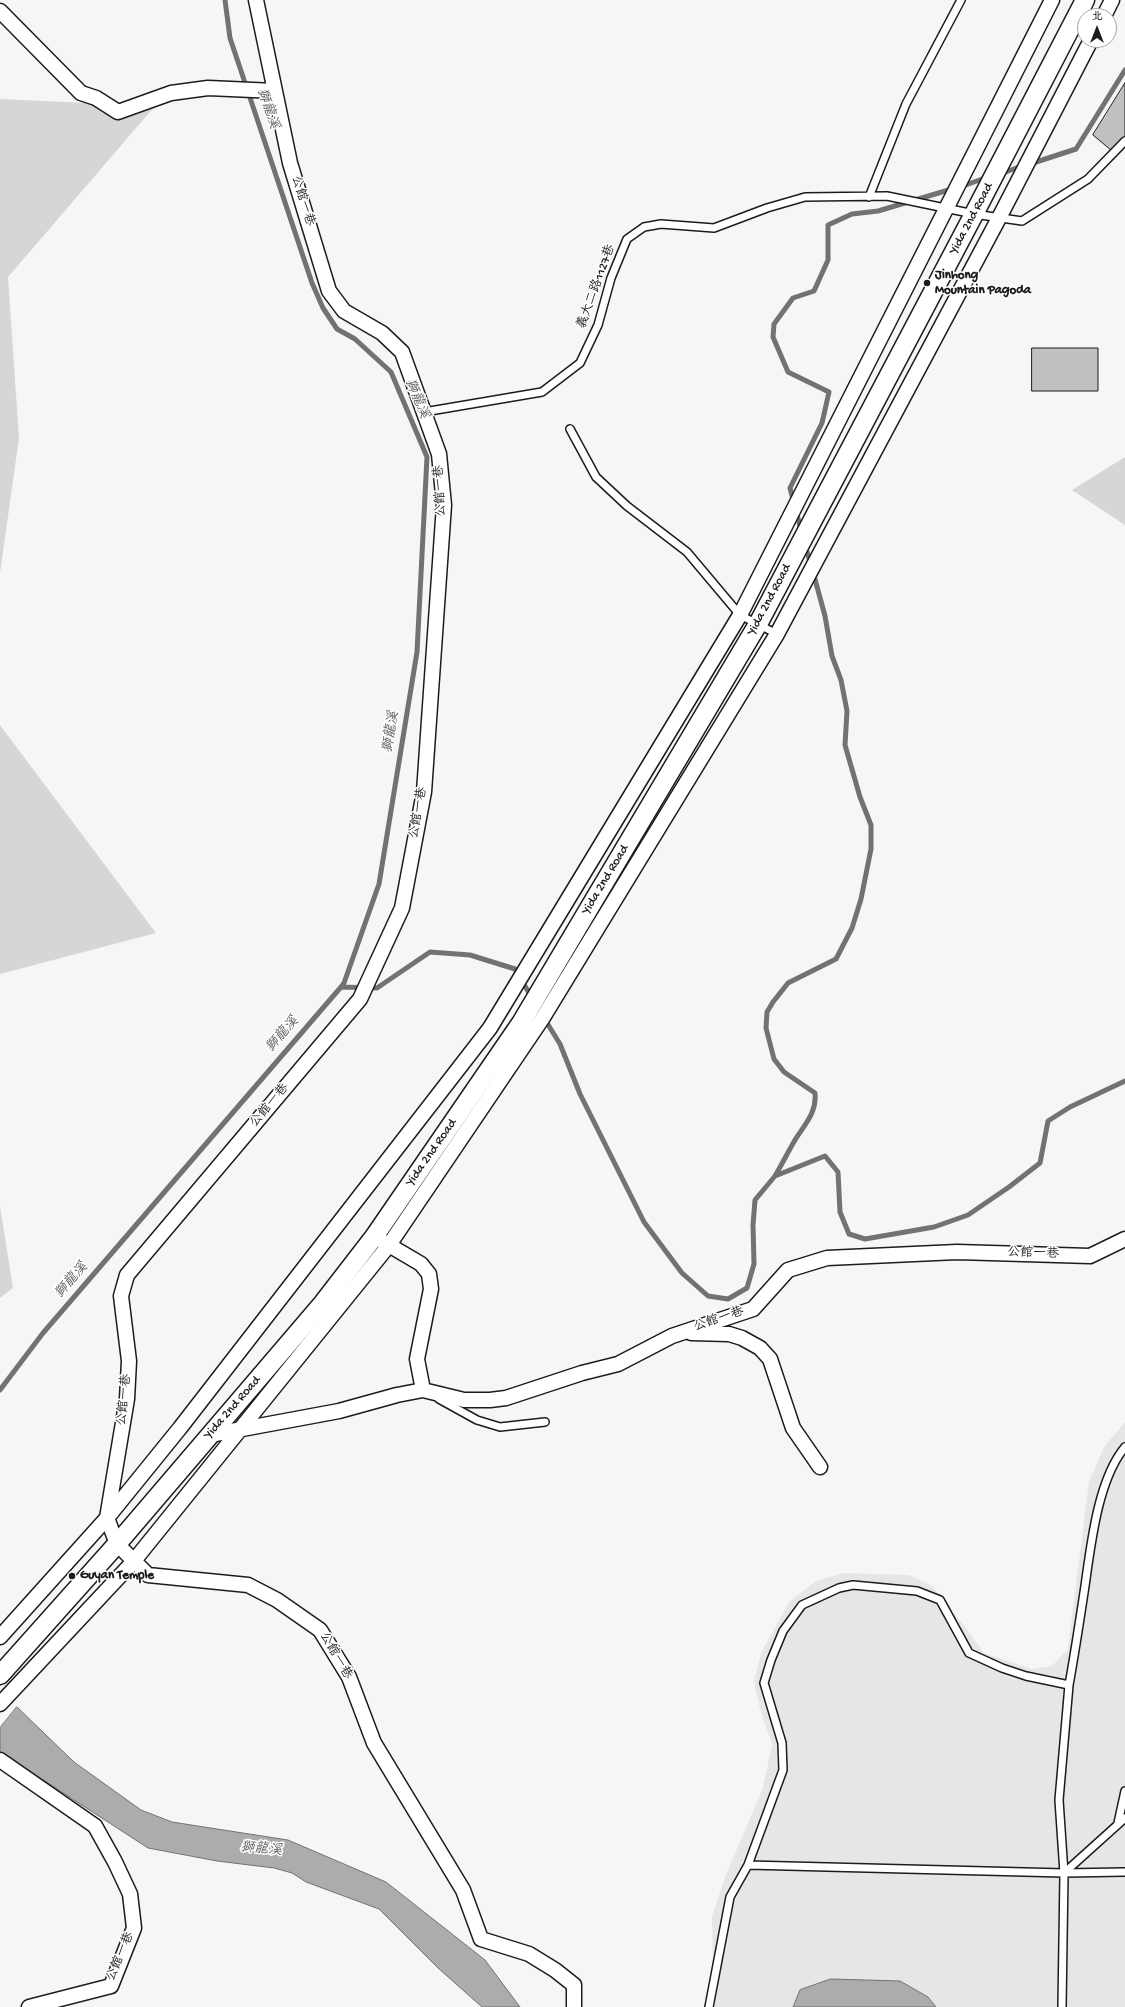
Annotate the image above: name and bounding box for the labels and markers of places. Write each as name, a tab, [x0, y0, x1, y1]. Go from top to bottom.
place label: Jinhong Mountain Pagoda	[935, 268, 1031, 299]
marker: Jinhong Mountain Pagoda	[922, 278, 932, 288]
place label: Guyan Temple	[80, 1568, 154, 1584]
marker: Guyan Temple	[67, 1571, 77, 1581]

